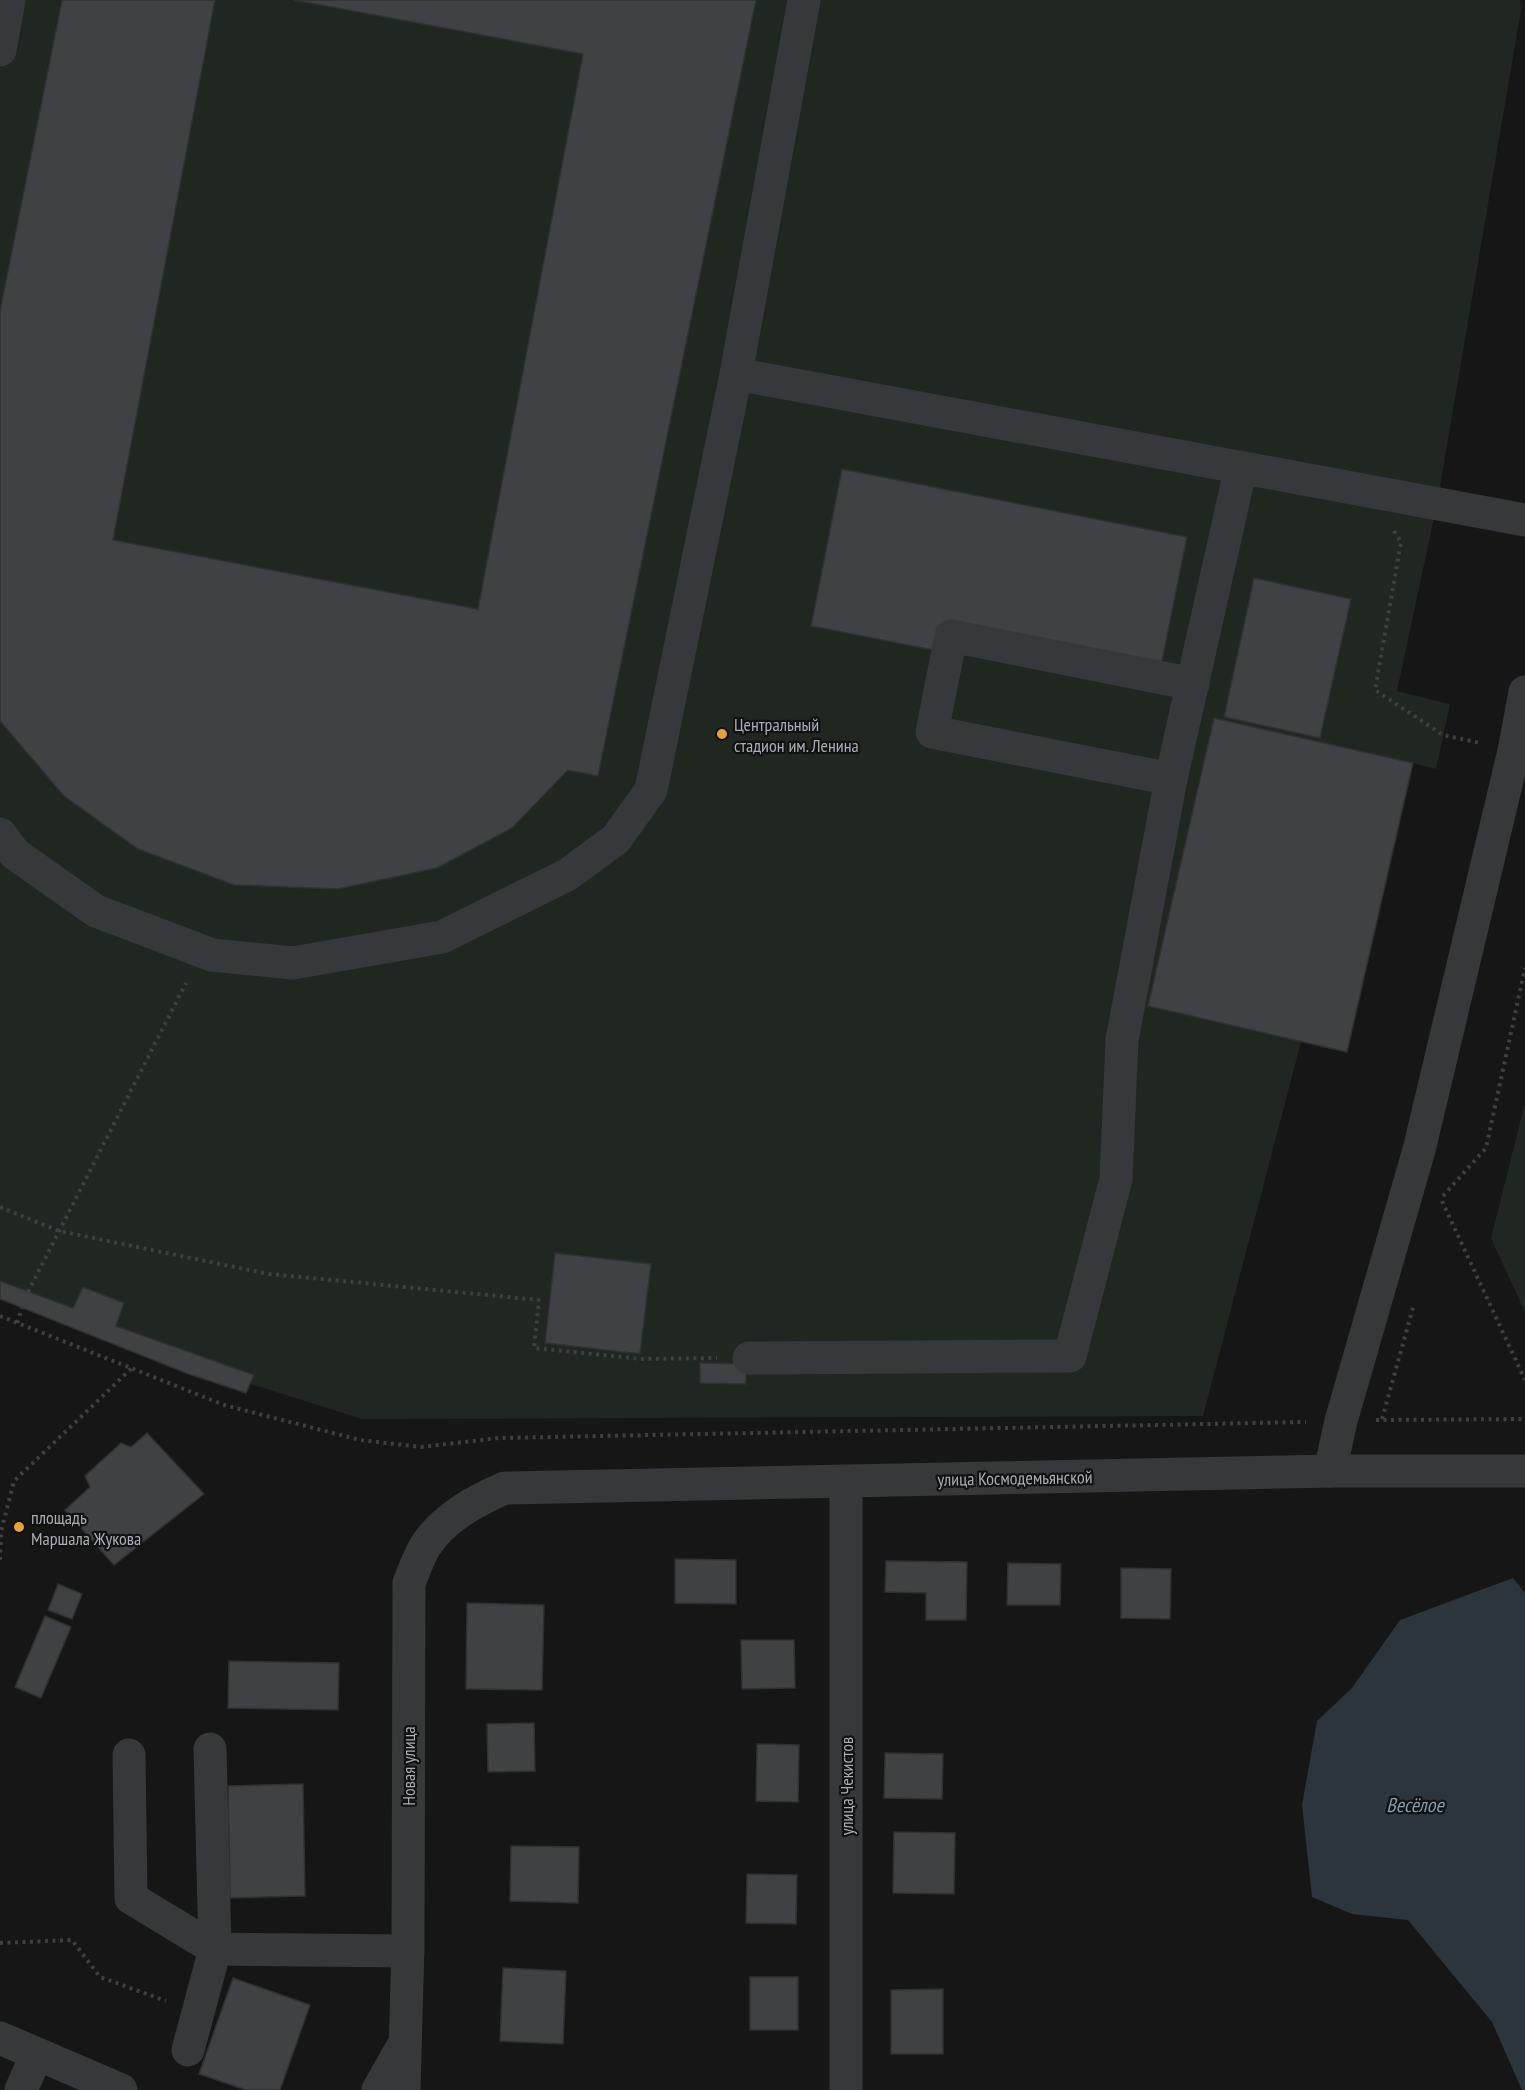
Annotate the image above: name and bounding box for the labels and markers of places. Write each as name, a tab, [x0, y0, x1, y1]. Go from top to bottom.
place label: Центральный стадион им. Ленина	[734, 713, 859, 757]
marker: Центральный стадион им. Ленина	[715, 727, 729, 741]
place label: площадь Маршала Жукова	[31, 1506, 141, 1550]
marker: площадь Маршала Жукова	[12, 1520, 26, 1534]

